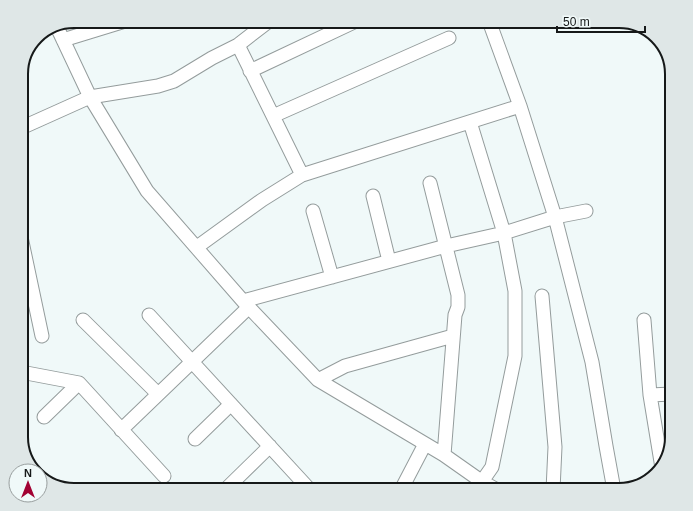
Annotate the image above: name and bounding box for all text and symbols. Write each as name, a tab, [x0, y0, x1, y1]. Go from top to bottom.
scale bar	[557, 8, 645, 34]
text: 50 m	[563, 15, 590, 29]
north arrow	[8, 463, 48, 503]
text: N	[24, 467, 32, 479]

